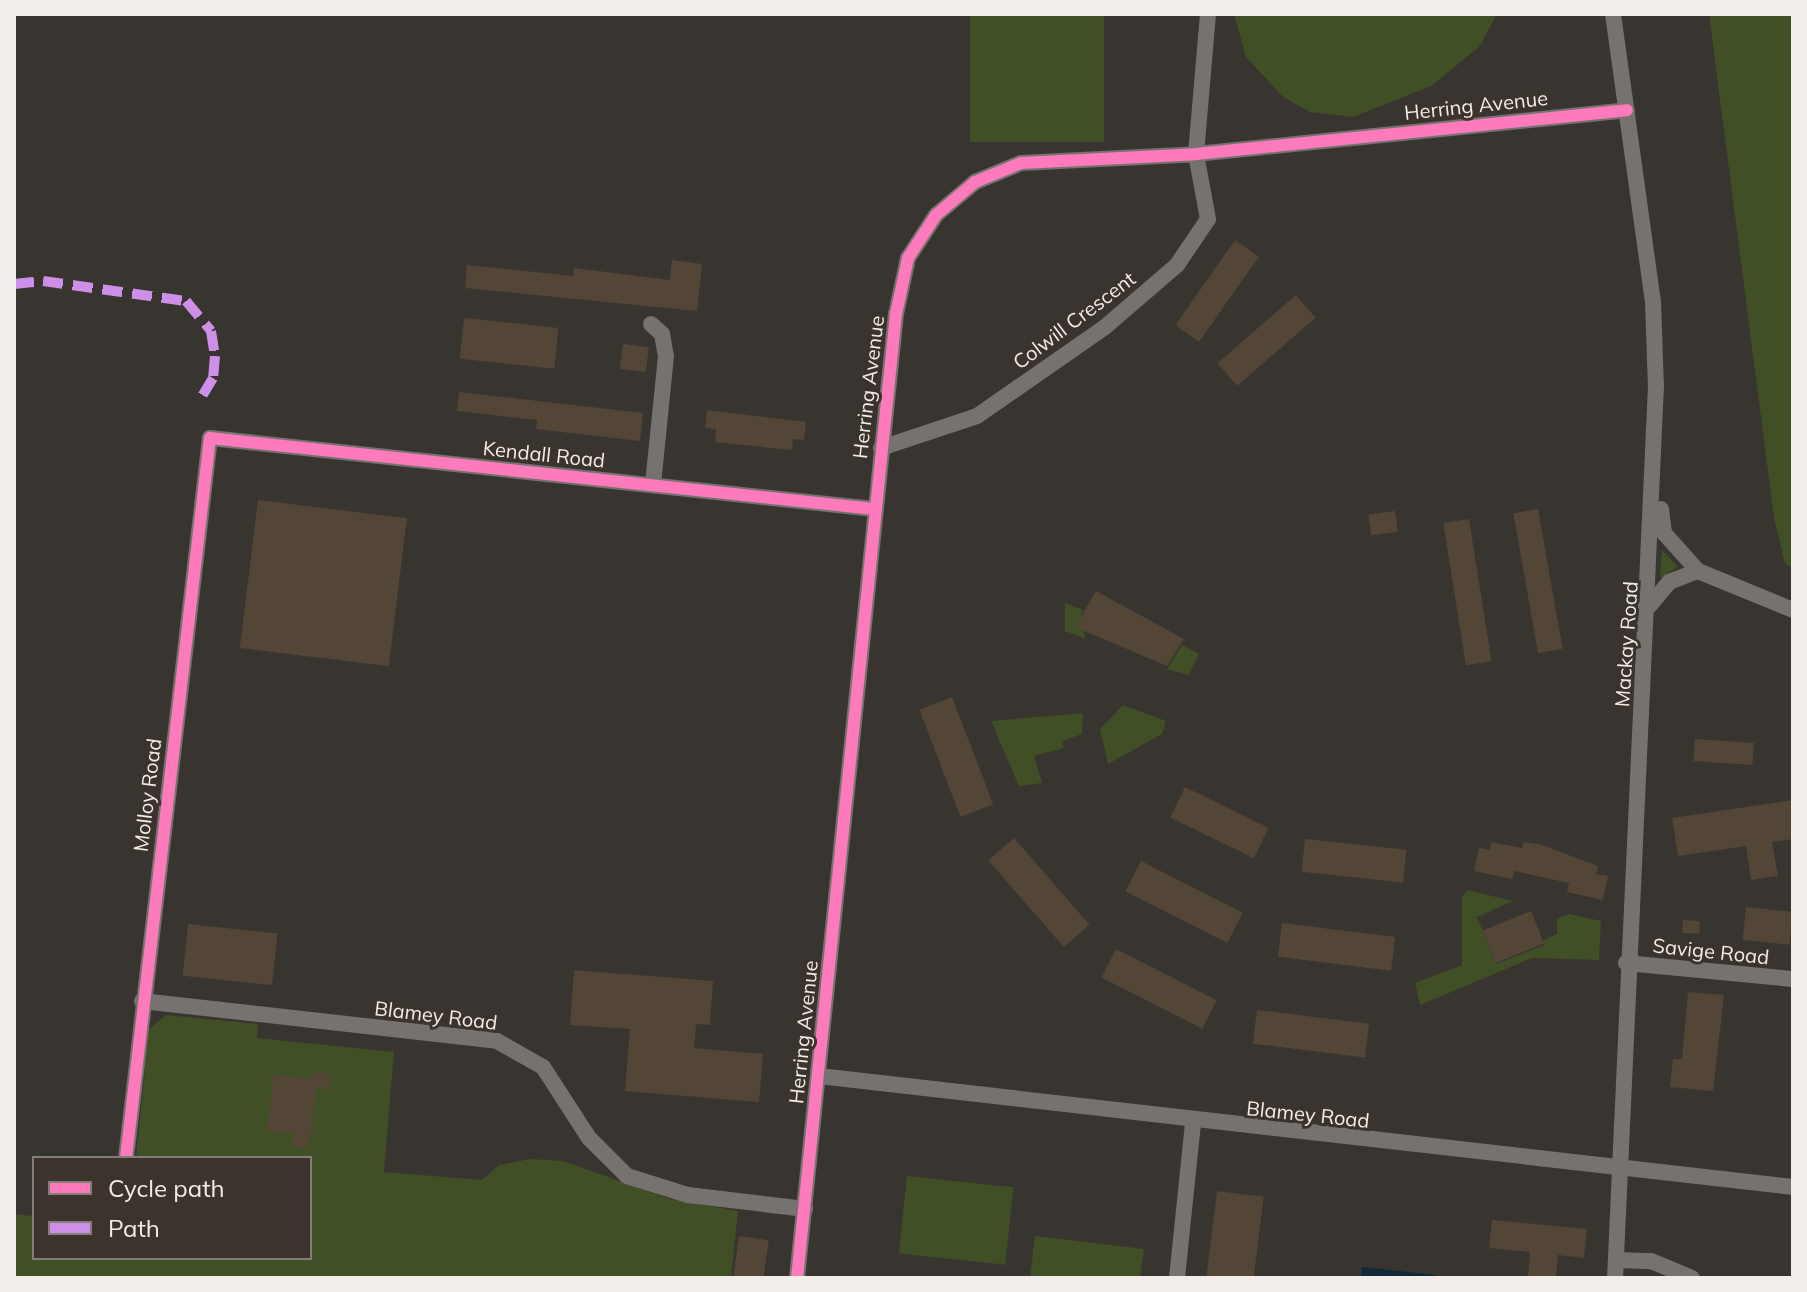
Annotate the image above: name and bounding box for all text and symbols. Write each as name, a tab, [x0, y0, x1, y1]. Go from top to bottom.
street label: Herring Avenue	[1403, 86, 1549, 124]
street label: Colwill Crescent	[1008, 266, 1140, 374]
street label: Herring Avenue	[847, 314, 889, 460]
street label: Kendall Road	[482, 436, 606, 472]
street label: Mackay Road	[1610, 580, 1642, 708]
street label: Molloy Road	[128, 737, 166, 853]
street label: Savige Road	[1652, 933, 1770, 969]
street label: Herring Avenue	[784, 959, 822, 1105]
street label: Blamey Road	[373, 996, 499, 1034]
street label: Blamey Road	[1245, 1096, 1371, 1132]
legend	[32, 1156, 312, 1260]
text: Cycle path	[108, 1173, 225, 1203]
text: Path	[108, 1213, 160, 1243]

